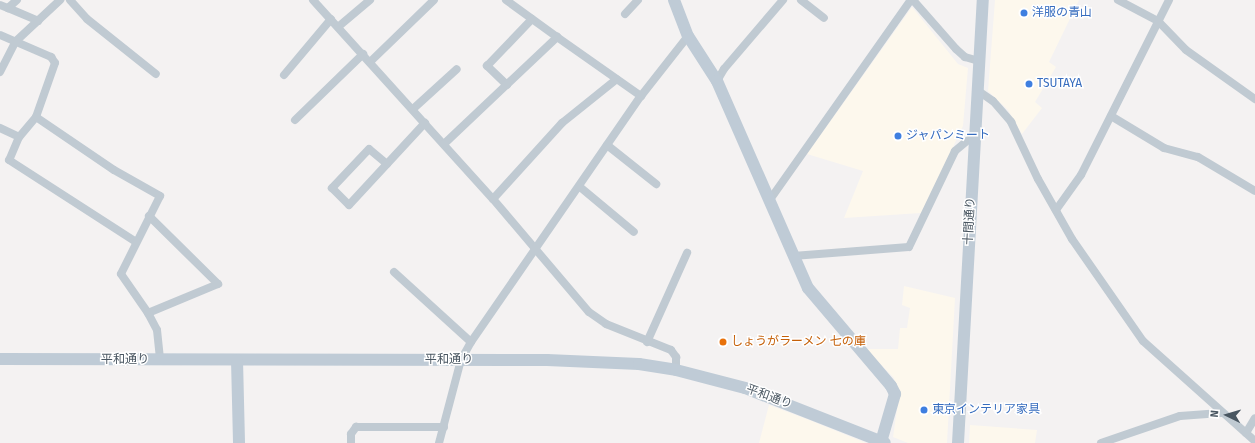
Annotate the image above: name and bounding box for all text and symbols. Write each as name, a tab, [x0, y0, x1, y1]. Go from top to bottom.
place label: 洋服の青山	[1032, 6, 1092, 20]
marker: 洋服の青山	[1019, 8, 1029, 18]
place label: TSUTAYA	[1037, 77, 1082, 91]
marker: TSUTAYA	[1024, 79, 1034, 89]
place label: ジャパンミート	[906, 129, 990, 143]
marker: ジャパンミート	[893, 131, 903, 141]
street label: 十間通り	[962, 197, 978, 245]
place label: しょうがラーメン 七の庫	[731, 335, 866, 349]
marker: しょうがラーメン 七の庫	[718, 337, 728, 347]
street label: 平和通り	[101, 353, 149, 367]
street label: 平和通り	[425, 353, 473, 367]
street label: 平和通り	[744, 382, 794, 412]
north arrow	[1207, 395, 1247, 435]
place label: 東京インテリア家具	[932, 403, 1040, 417]
marker: 東京インテリア家具	[919, 405, 929, 415]
text: N	[1208, 410, 1221, 418]

